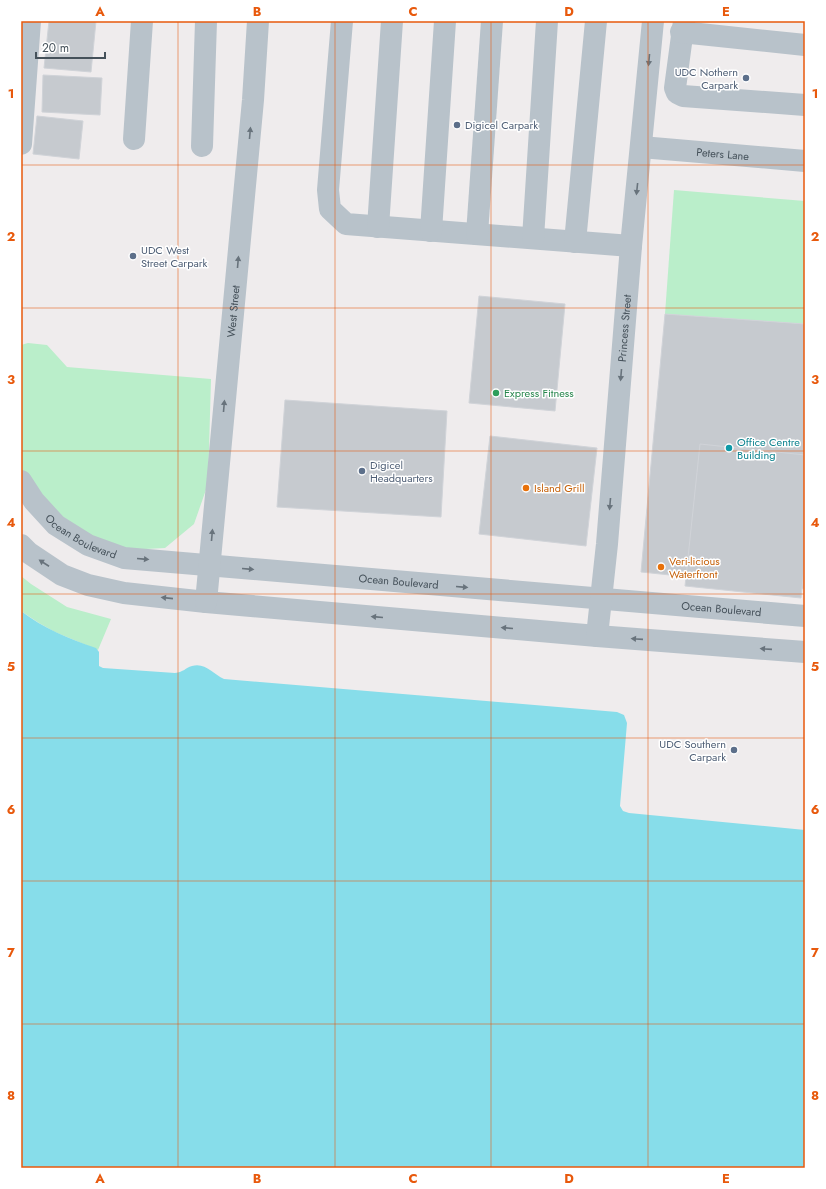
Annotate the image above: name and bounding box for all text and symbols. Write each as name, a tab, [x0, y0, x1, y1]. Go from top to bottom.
text: A	[94, 2, 105, 21]
text: B	[253, 2, 262, 21]
text: C	[408, 2, 418, 21]
text: D	[564, 2, 574, 21]
text: E	[722, 2, 730, 21]
scale bar	[36, 34, 105, 60]
text: 20 m	[42, 39, 69, 57]
one-way arrow	[646, 54, 652, 66]
place label: UDC Nothern Carpark	[675, 64, 738, 93]
marker: UDC Nothern Carpark	[741, 73, 751, 83]
text: 1	[8, 84, 14, 103]
text: 1	[812, 84, 818, 103]
place label: Digicel Carpark	[465, 117, 538, 133]
marker: Digicel Carpark	[452, 120, 462, 130]
one-way arrow	[247, 127, 253, 139]
street label: Peters Lane	[696, 144, 750, 164]
one-way arrow	[633, 183, 640, 195]
text: 2	[7, 227, 15, 246]
text: 2	[811, 227, 819, 246]
place label: UDC West Street Carpark	[141, 242, 207, 271]
marker: UDC West Street Carpark	[128, 251, 138, 261]
one-way arrow	[235, 256, 241, 268]
street label: West Street	[223, 284, 244, 338]
street label: Princess Street	[614, 294, 635, 363]
one-way arrow	[617, 368, 624, 381]
text: 3	[7, 370, 15, 389]
text: 3	[811, 370, 819, 389]
place label: Express Fitness	[504, 385, 574, 401]
marker: Express Fitness	[491, 388, 501, 398]
one-way arrow	[221, 400, 228, 412]
place label: Office Centre Building	[737, 434, 800, 463]
marker: Office Centre Building	[724, 443, 734, 453]
place label: Digicel Headquarters	[370, 457, 433, 486]
marker: Digicel Headquarters	[357, 466, 367, 476]
place label: Island Grill	[534, 480, 585, 496]
marker: Island Grill	[521, 483, 531, 493]
one-way arrow	[606, 498, 613, 510]
street label: Ocean Boulevard	[42, 510, 119, 563]
text: 4	[6, 513, 16, 532]
text: 4	[810, 513, 820, 532]
one-way arrow	[209, 529, 216, 541]
place label: Veri-licious Waterfront	[669, 553, 720, 582]
one-way arrow	[137, 556, 149, 563]
one-way arrow	[39, 559, 49, 567]
marker: Veri-licious Waterfront	[656, 562, 666, 572]
one-way arrow	[242, 565, 254, 572]
street label: Ocean Boulevard	[358, 570, 439, 593]
one-way arrow	[456, 583, 468, 590]
one-way arrow	[161, 594, 173, 601]
street label: Ocean Boulevard	[681, 598, 762, 620]
one-way arrow	[371, 613, 383, 620]
one-way arrow	[501, 624, 513, 631]
one-way arrow	[630, 635, 643, 642]
one-way arrow	[760, 645, 772, 652]
text: 5	[7, 657, 15, 676]
text: 5	[811, 657, 819, 676]
place label: UDC Southern Carpark	[659, 736, 726, 765]
marker: UDC Southern Carpark	[729, 745, 739, 755]
text: 6	[7, 800, 16, 819]
text: 6	[811, 800, 820, 819]
text: 7	[7, 943, 15, 962]
text: 7	[811, 943, 819, 962]
text: 8	[7, 1086, 15, 1105]
text: 8	[811, 1086, 819, 1105]
text: A	[94, 1169, 105, 1188]
text: B	[253, 1169, 262, 1188]
text: C	[408, 1169, 418, 1188]
text: D	[564, 1169, 574, 1188]
text: E	[722, 1169, 730, 1188]

